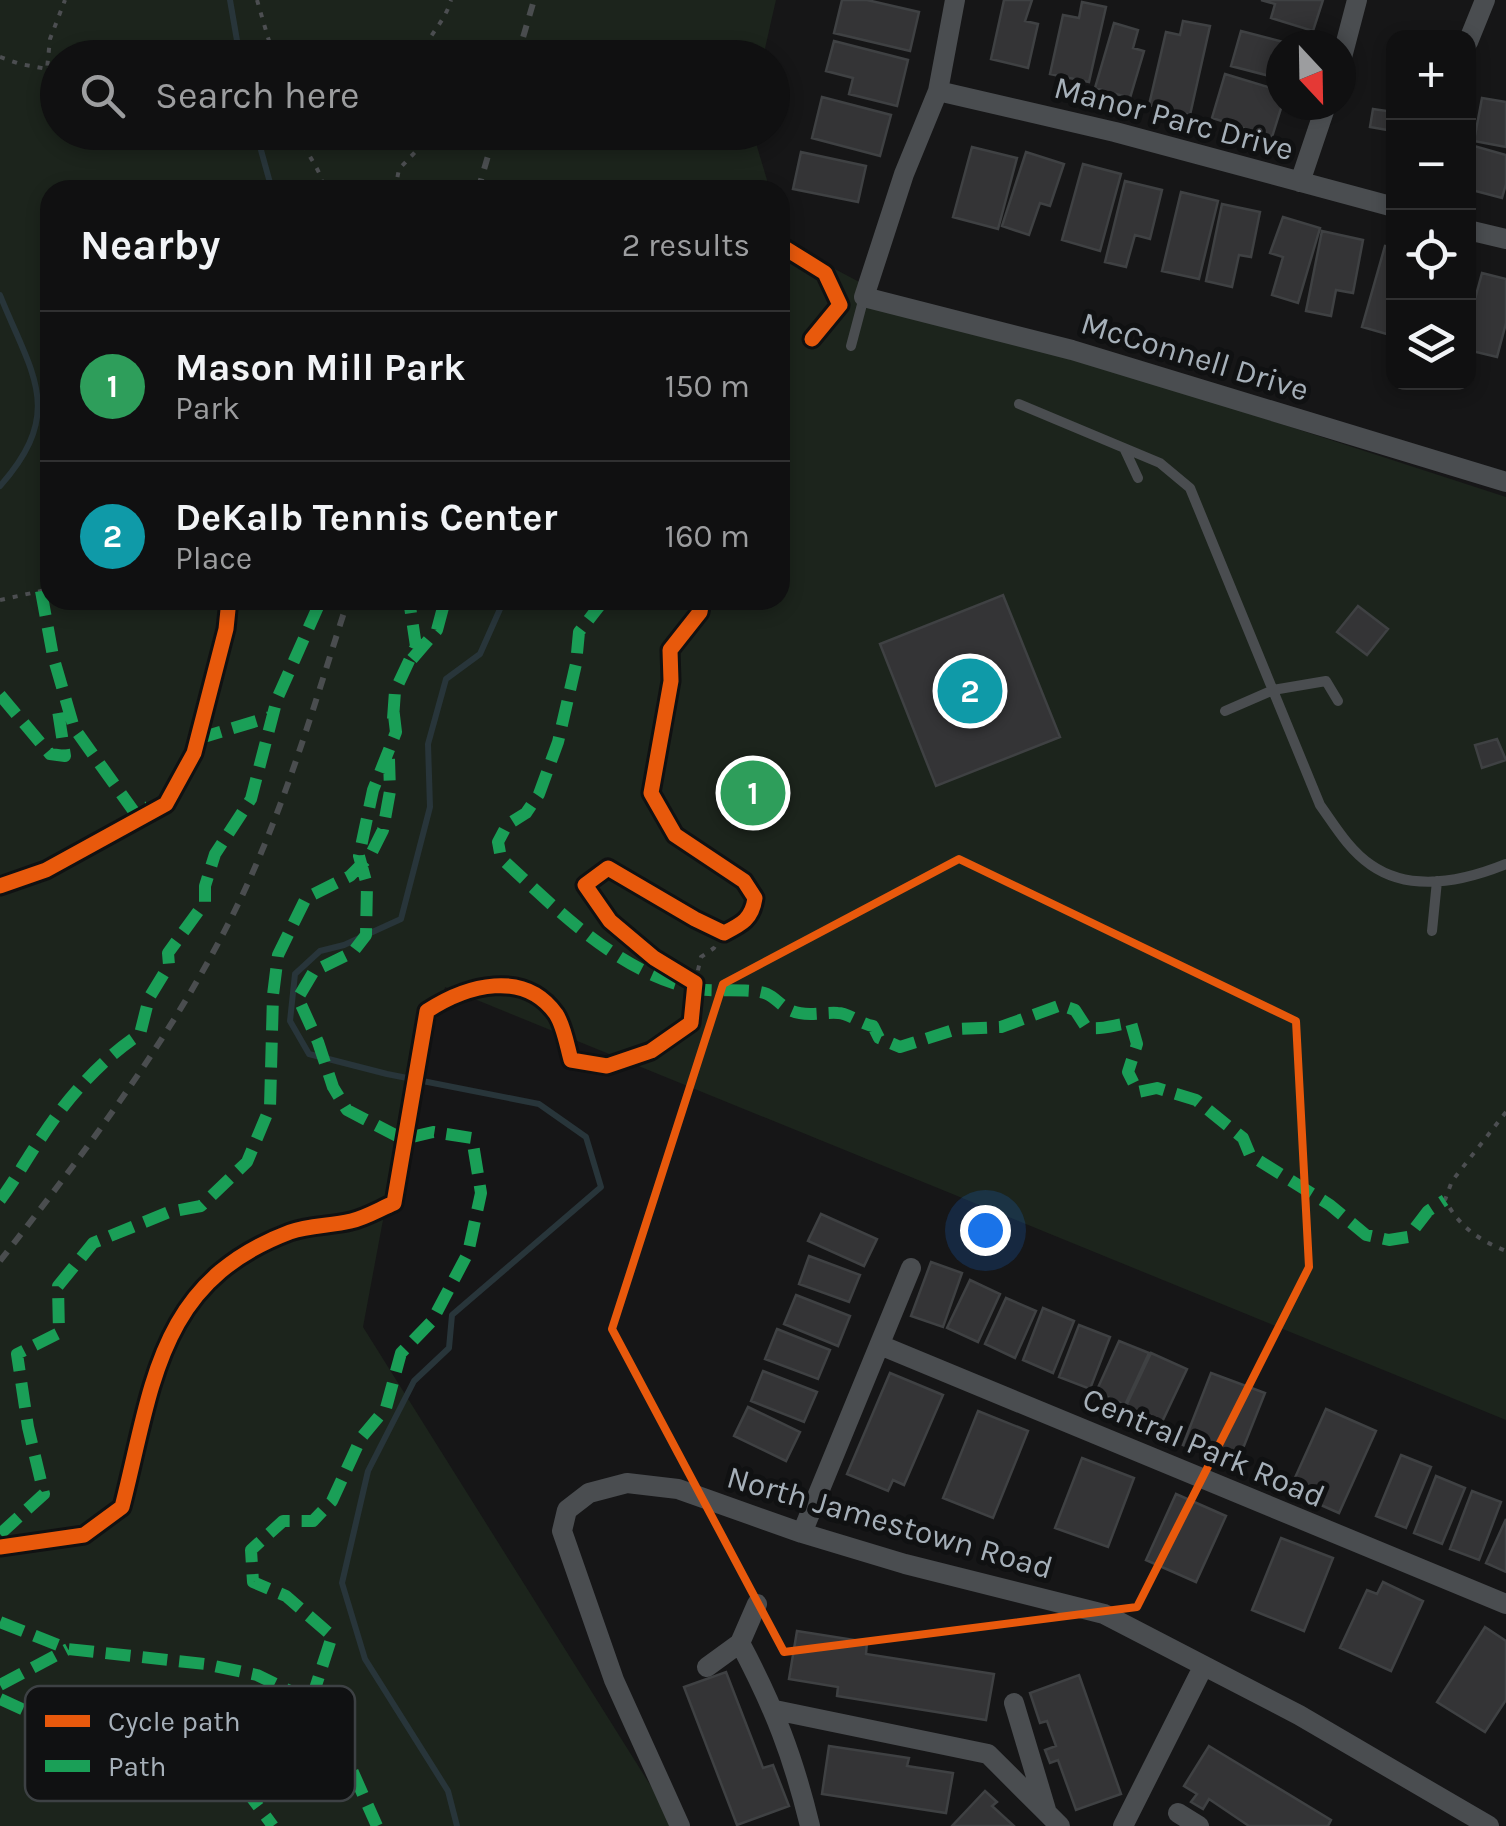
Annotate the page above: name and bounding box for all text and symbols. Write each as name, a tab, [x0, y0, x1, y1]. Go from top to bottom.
north arrow	[1266, 30, 1356, 120]
map controls	[1386, 30, 1476, 390]
button: +	[1386, 30, 1476, 120]
search box	[40, 40, 790, 150]
icon: search	[75, 68, 130, 123]
street label: Manor Parc Drive	[1050, 69, 1298, 168]
text: Search here	[155, 73, 359, 118]
button: −	[1386, 120, 1476, 210]
button: locate	[1386, 210, 1476, 300]
text: Nearby	[80, 220, 220, 270]
text: 2 results	[622, 227, 750, 264]
button: layers	[1386, 300, 1476, 390]
street label: McConnell Drive	[1077, 304, 1313, 409]
text: Mason Mill Park	[175, 345, 465, 390]
text: 1	[107, 368, 118, 405]
text: 150 m	[665, 368, 750, 405]
text: Park	[175, 390, 240, 427]
text: DeKalb Tennis Center	[175, 495, 557, 540]
text: 2	[103, 518, 122, 555]
text: 160 m	[665, 518, 750, 555]
text: Place	[175, 540, 252, 577]
pin: 2	[938, 654, 1002, 728]
pin: 1	[720, 756, 786, 830]
your location	[960, 1205, 1011, 1256]
street label: Central Park Road	[1077, 1380, 1330, 1515]
street label: North Jamestown Road	[723, 1458, 1057, 1587]
legend	[25, 1686, 355, 1801]
text: Cycle path	[108, 1705, 241, 1738]
text: Path	[108, 1750, 166, 1783]

